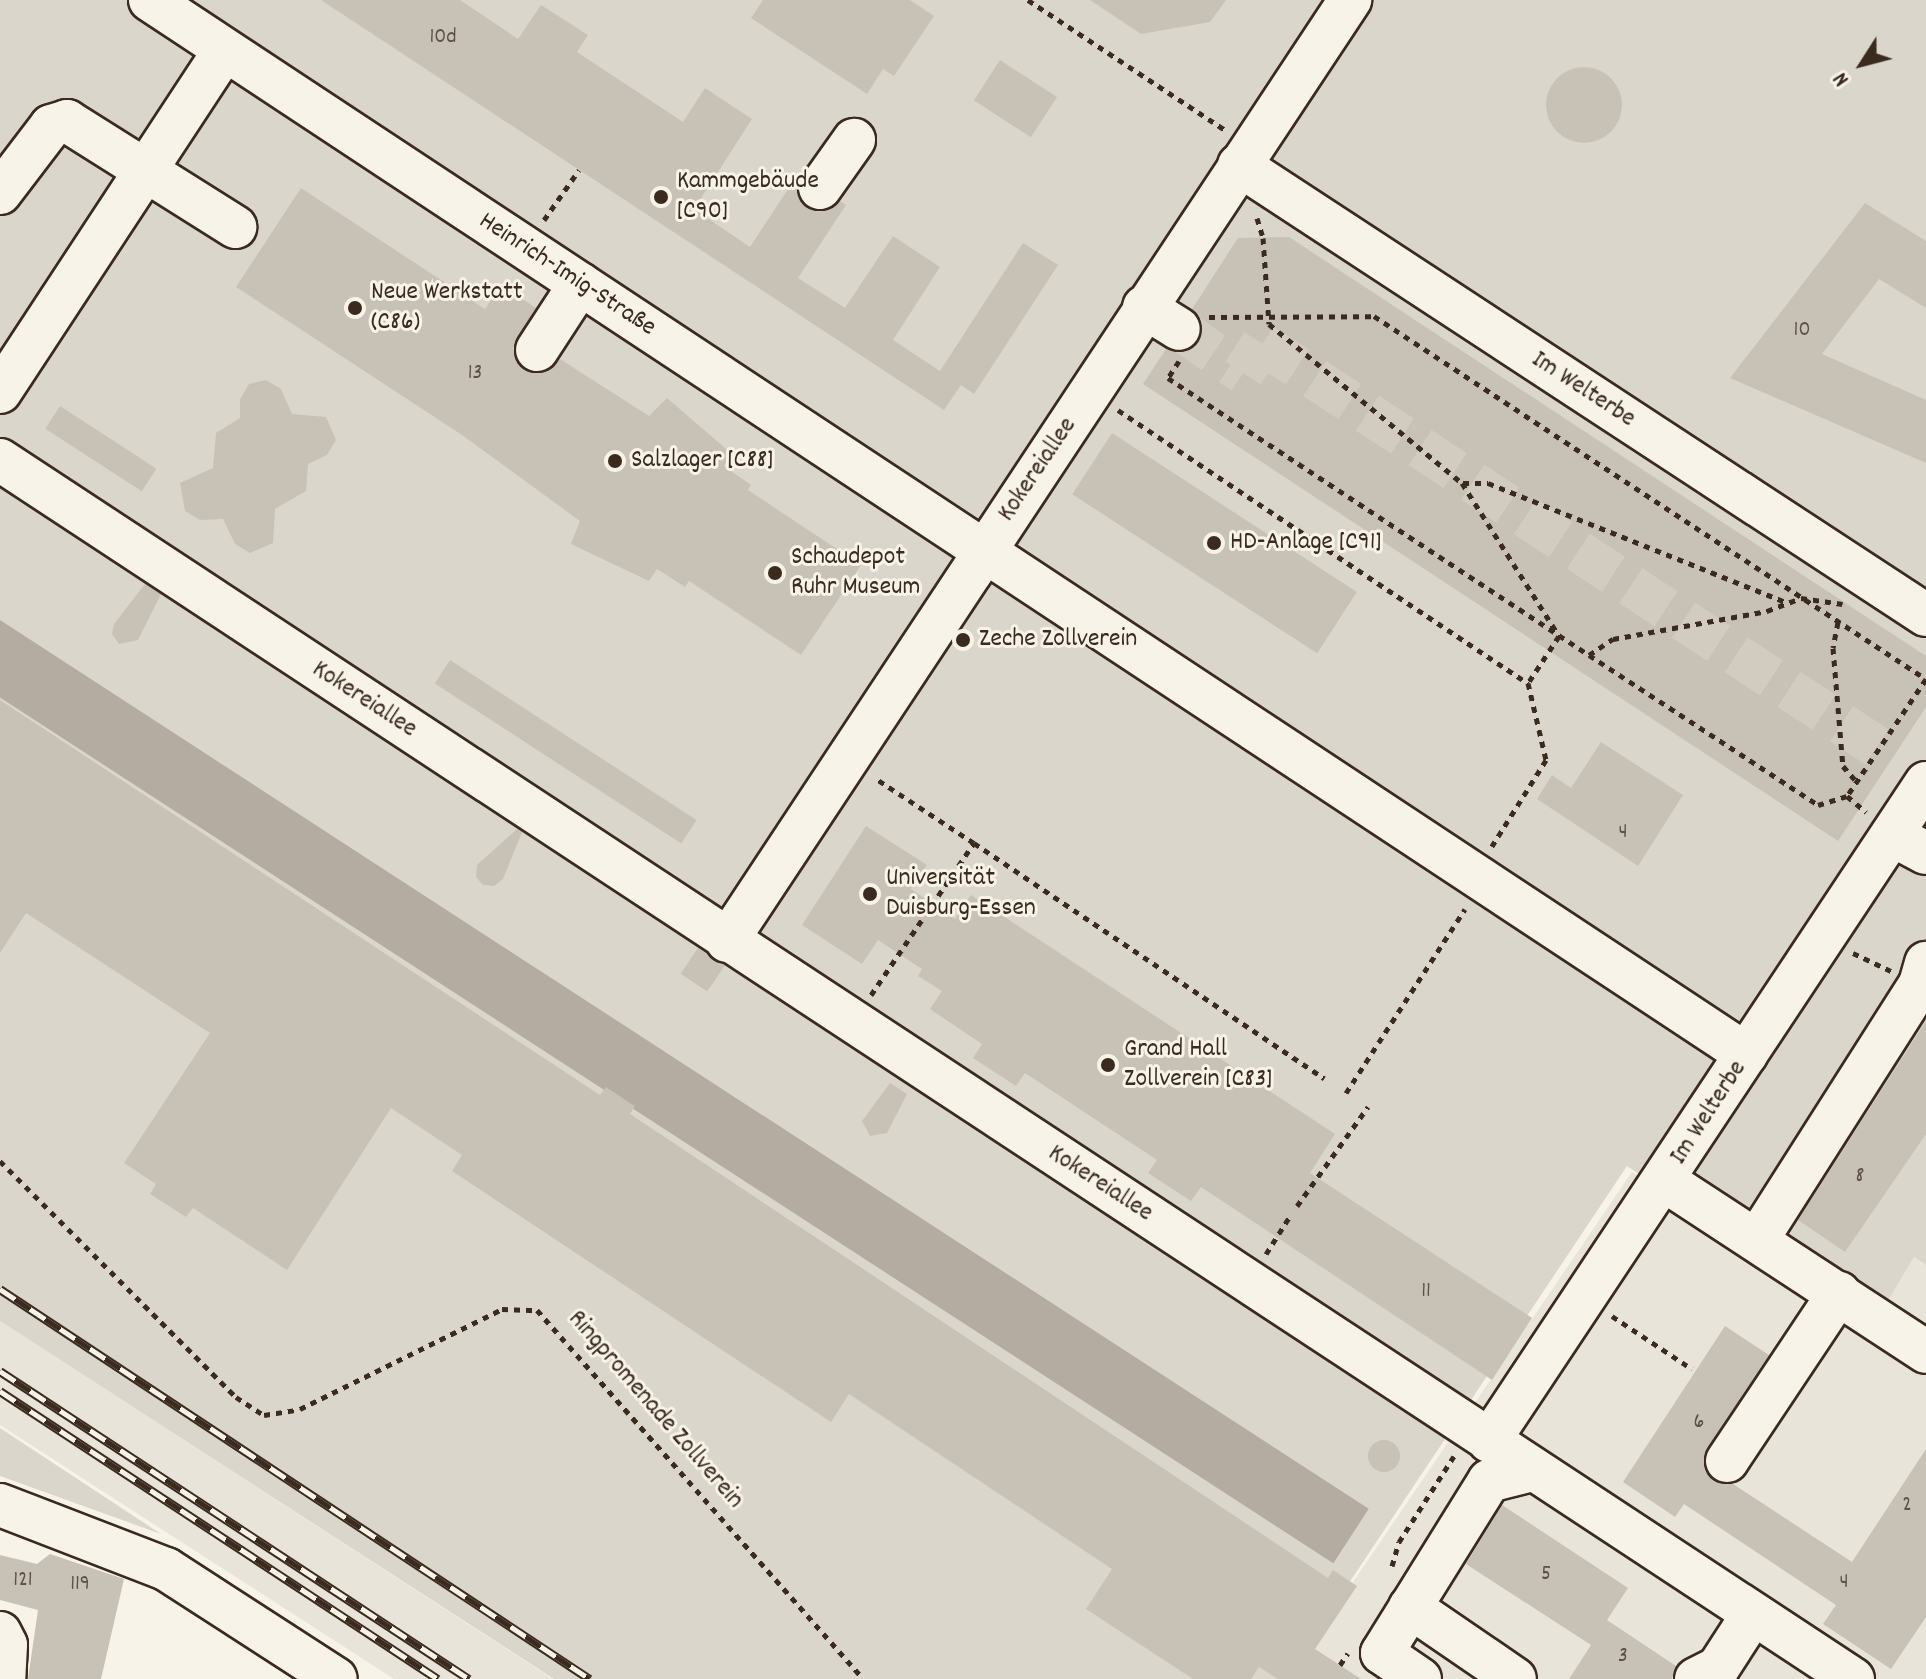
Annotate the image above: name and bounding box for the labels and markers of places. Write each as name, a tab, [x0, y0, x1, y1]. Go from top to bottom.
place label: Kammgebäude [C90]	[677, 166, 819, 228]
marker: Kammgebäude [C90]	[652, 188, 670, 206]
place label: Neue Werkstatt (C86)	[371, 277, 522, 338]
marker: Neue Werkstatt (C86)	[346, 299, 364, 317]
place label: Salzlager [C88]	[631, 445, 773, 477]
marker: Salzlager [C88]	[606, 452, 624, 470]
place label: HD-Anlage [C91]	[1230, 527, 1381, 559]
marker: HD-Anlage [C91]	[1205, 534, 1223, 552]
place label: Schaudepot Ruhr Museum	[791, 542, 920, 604]
marker: Schaudepot Ruhr Museum	[766, 564, 784, 582]
place label: Zeche Zollverein	[979, 624, 1137, 656]
marker: Zeche Zollverein	[954, 631, 972, 649]
place label: Universität Duisburg-Essen	[886, 863, 1036, 924]
marker: Universität Duisburg-Essen	[861, 885, 879, 903]
place label: Grand Hall Zollverein [C83]	[1124, 1034, 1272, 1096]
marker: Grand Hall Zollverein [C83]	[1099, 1056, 1117, 1074]

